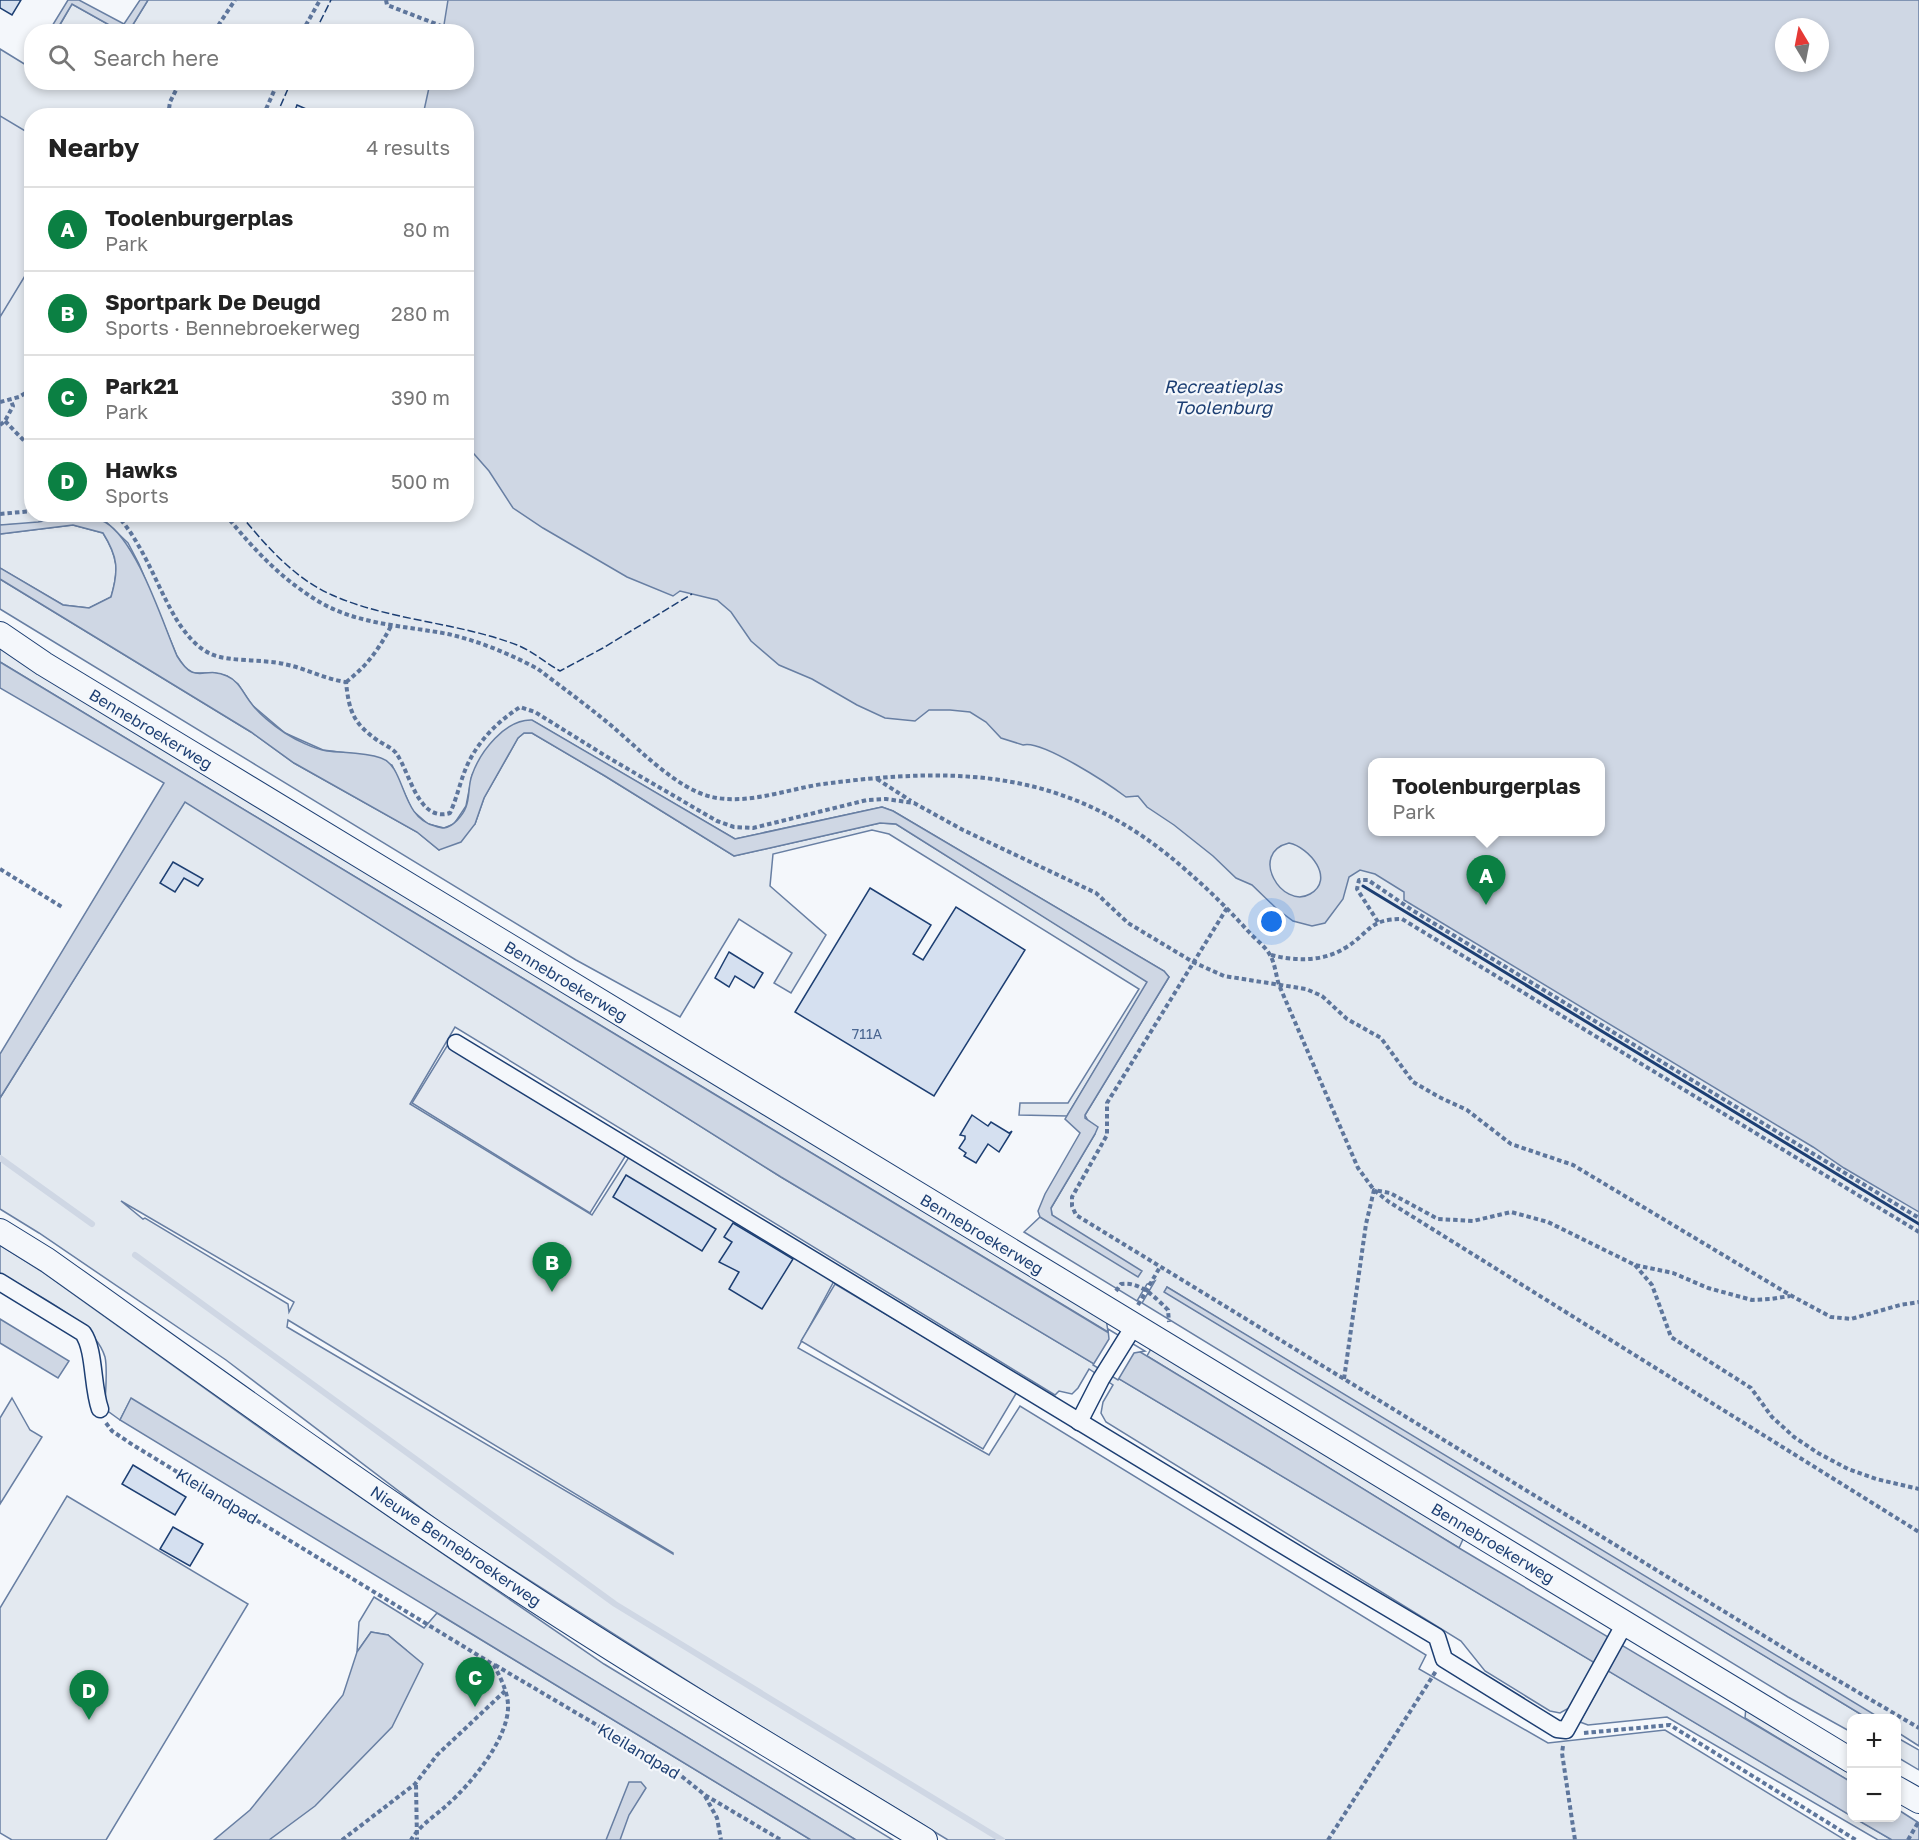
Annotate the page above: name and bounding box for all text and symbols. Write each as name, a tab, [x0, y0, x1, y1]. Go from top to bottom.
north arrow	[1775, 18, 1829, 72]
search box	[24, 24, 474, 90]
icon: search	[45, 41, 78, 74]
text: Search here	[93, 44, 219, 71]
text: Nearby	[48, 132, 139, 163]
text: 4 results	[366, 135, 450, 159]
text: Toolenburgerplas	[105, 204, 293, 231]
text: A	[60, 217, 75, 241]
text: 80 m	[403, 217, 450, 241]
text: Park	[105, 231, 148, 255]
text: Sportpark De Deugd	[105, 288, 321, 315]
text: B	[60, 301, 75, 325]
text: 280 m	[391, 301, 450, 325]
text: Sports · Bennebroekerweg	[105, 315, 360, 339]
text: Park21	[105, 372, 178, 399]
water label: Recreatieplas Toolenburg	[1164, 375, 1284, 418]
text: C	[60, 385, 75, 409]
text: 390 m	[391, 385, 450, 409]
text: Park	[105, 399, 148, 423]
text: Hawks	[105, 456, 178, 483]
text: D	[60, 469, 75, 493]
text: 500 m	[391, 469, 450, 493]
text: Sports	[105, 483, 169, 507]
street label: Bennebroekerweg	[86, 684, 216, 774]
popup	[1368, 758, 1605, 836]
text: Toolenburgerplas	[1392, 772, 1581, 799]
text: Park	[1392, 799, 1436, 823]
pin: A	[1466, 856, 1506, 905]
your location	[1257, 907, 1286, 936]
street label: Bennebroekerweg	[501, 936, 631, 1026]
house number: 711A	[852, 1025, 883, 1042]
street label: Bennebroekerweg	[917, 1189, 1047, 1279]
pin: B	[532, 1242, 572, 1292]
street label: Kleilandpad	[172, 1464, 262, 1528]
street label: Nieuwe Bennebroekerweg	[367, 1481, 545, 1611]
street label: Bennebroekerweg	[1428, 1498, 1558, 1588]
pin: C	[456, 1658, 494, 1707]
pin: D	[70, 1670, 109, 1720]
map controls	[1847, 1714, 1901, 1822]
button: +	[1847, 1714, 1901, 1768]
street label: Kleilandpad	[594, 1719, 684, 1783]
button: −	[1847, 1768, 1901, 1822]

